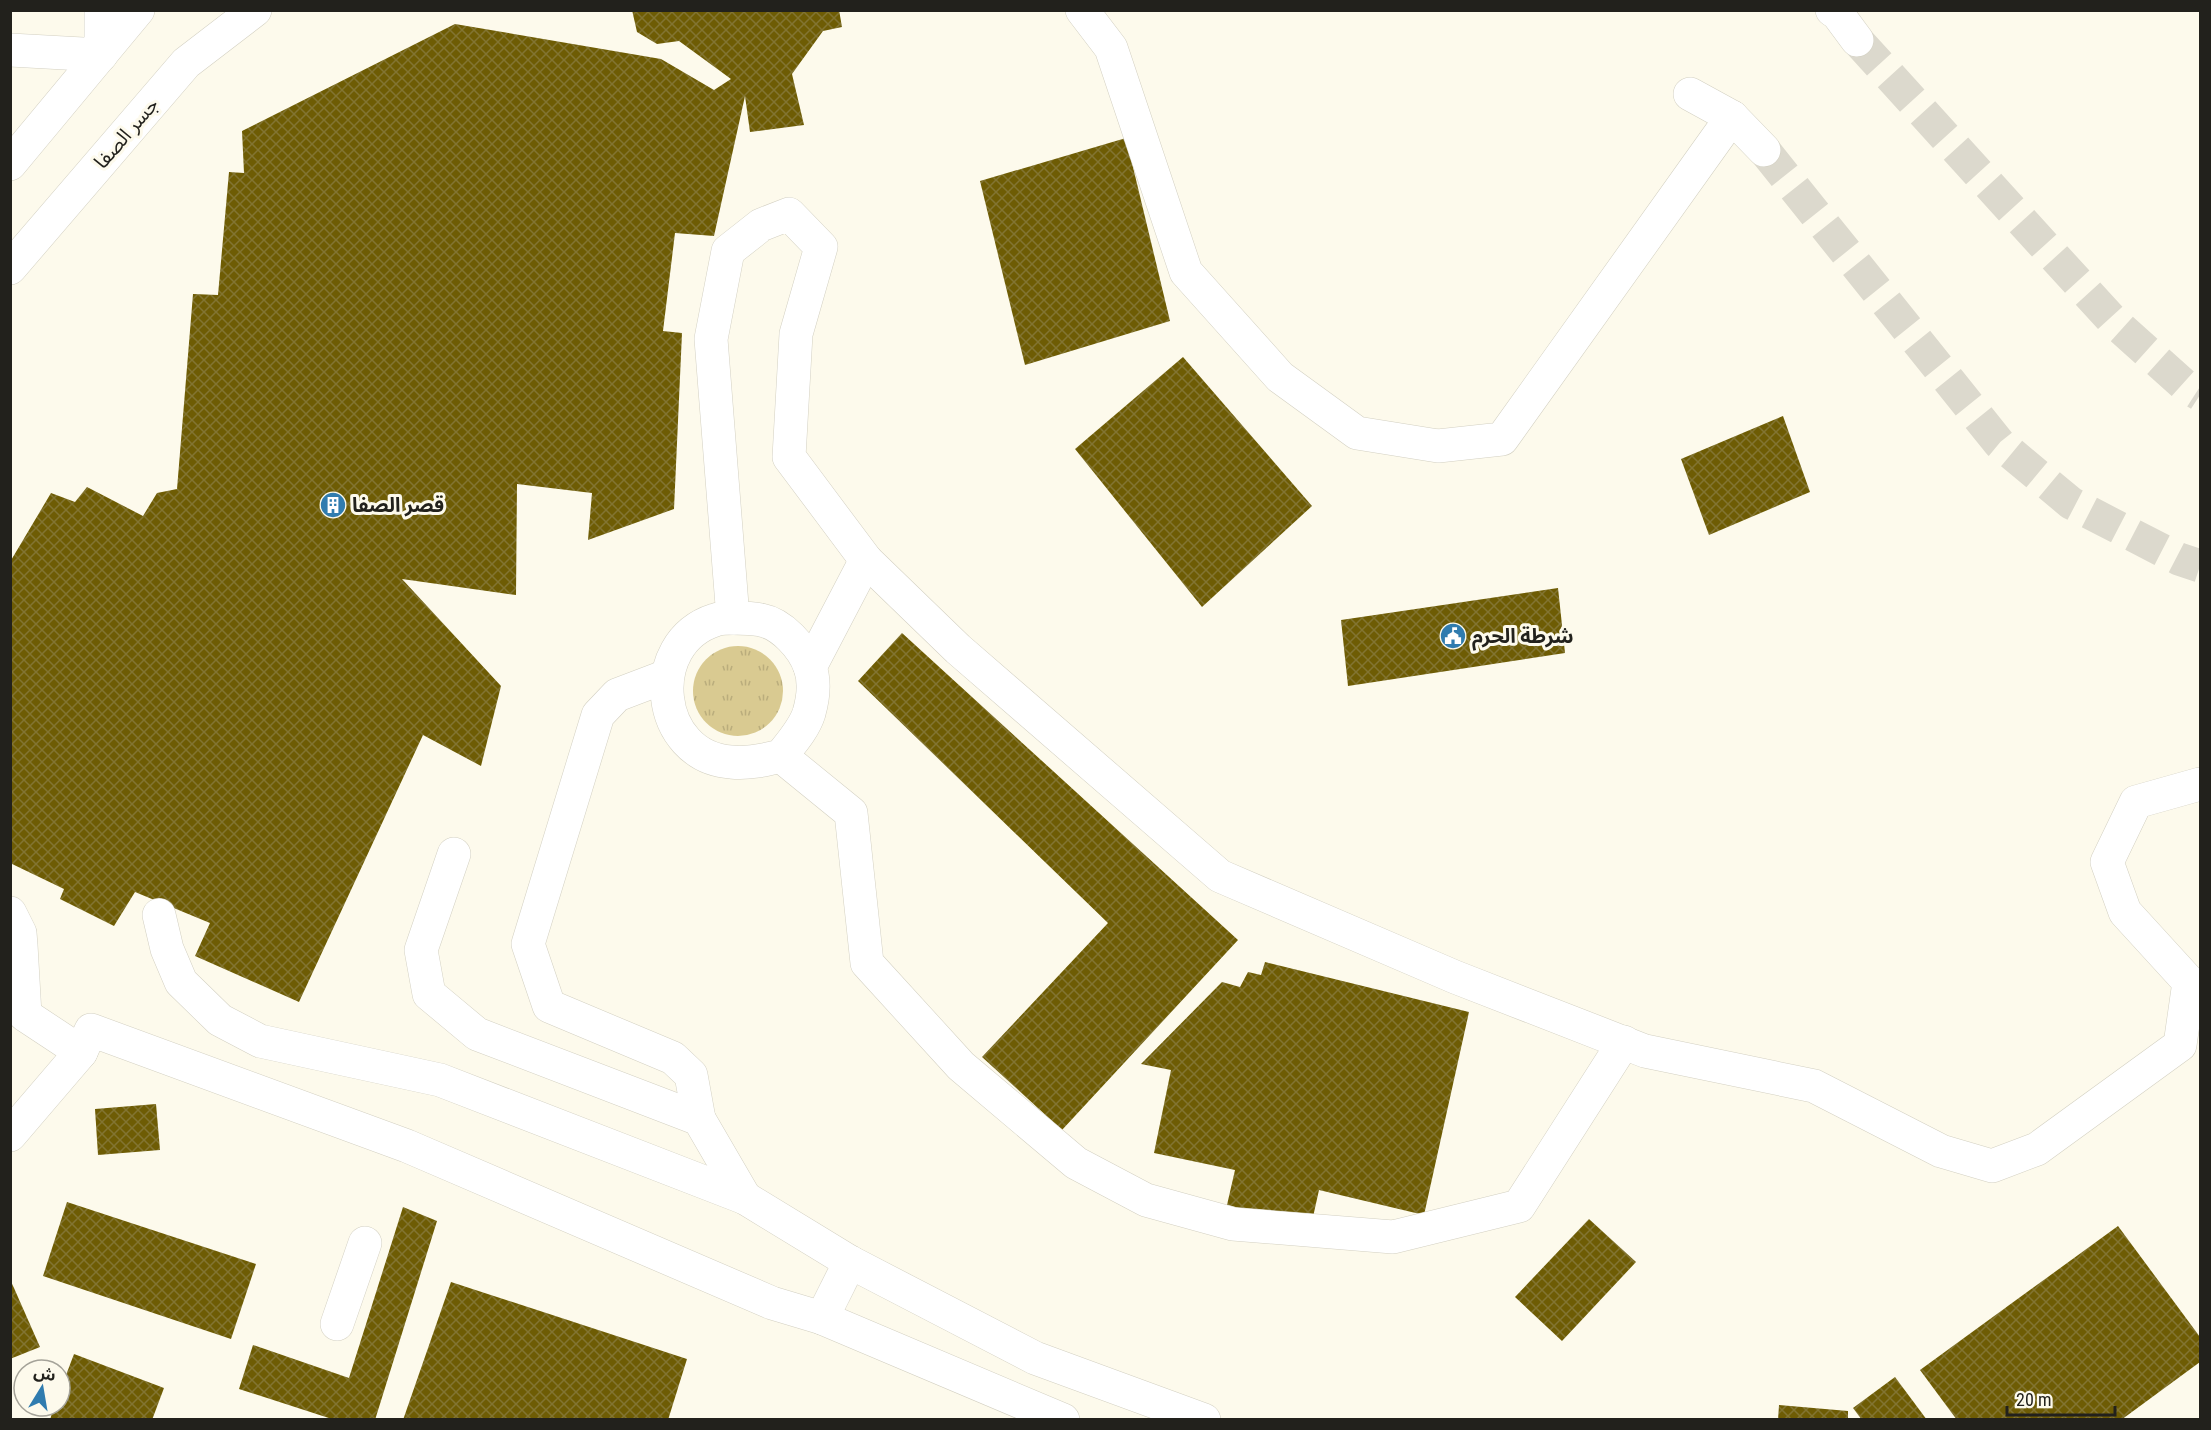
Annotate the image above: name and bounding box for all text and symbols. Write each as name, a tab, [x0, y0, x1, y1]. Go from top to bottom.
street label: جسر الصفا	[89, 93, 163, 173]
building icon: قصر الصفا	[318, 490, 348, 520]
place label: قصر الصفا	[352, 493, 444, 517]
public building icon: شرطة الحرم	[1438, 621, 1468, 651]
place label: شرطة الحرم	[1472, 624, 1574, 651]
north arrow	[12, 1358, 72, 1418]
text: ش	[32, 1362, 57, 1385]
scale bar	[2007, 1379, 2115, 1417]
text: 20 m	[2016, 1389, 2051, 1410]

